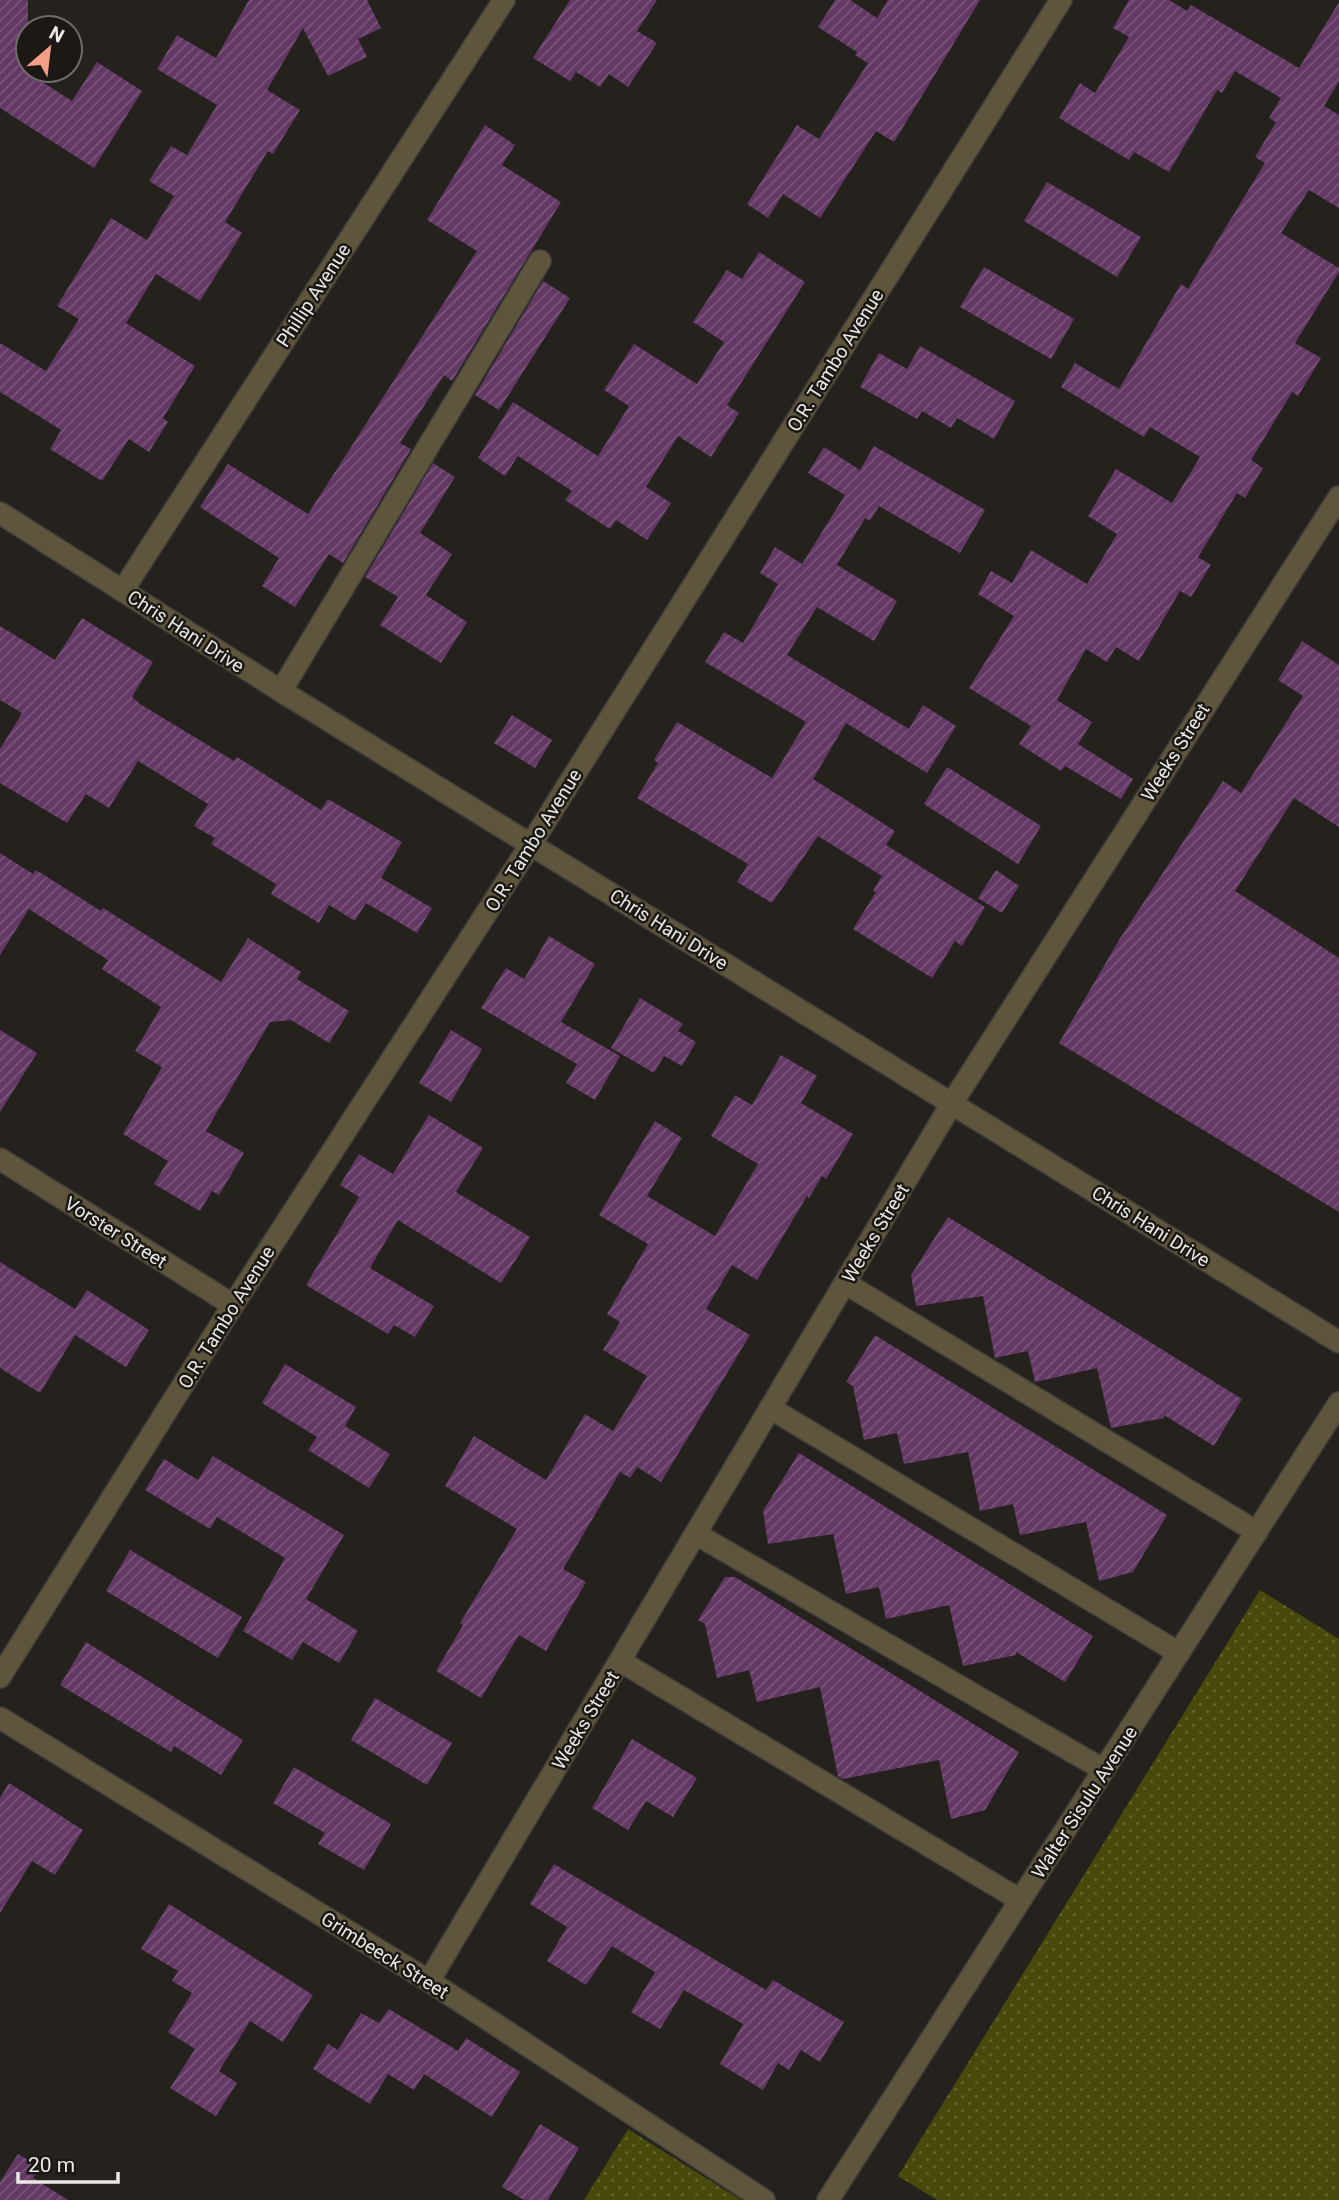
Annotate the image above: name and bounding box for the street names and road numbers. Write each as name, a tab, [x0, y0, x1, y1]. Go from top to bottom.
street label: Phillip Avenue	[272, 239, 355, 351]
street label: O.R. Tambo Avenue	[782, 285, 889, 436]
street label: Chris Hani Drive	[123, 585, 249, 678]
street label: Weeks Street	[1136, 699, 1215, 805]
street label: O.R. Tambo Avenue	[480, 765, 587, 916]
street label: Chris Hani Drive	[605, 884, 732, 975]
street label: Weeks Street	[837, 1180, 914, 1287]
street label: Chris Hani Drive	[1087, 1181, 1214, 1272]
street label: Vorster Street	[60, 1192, 171, 1273]
street label: O.R. Tambo Avenue	[173, 1242, 280, 1393]
street label: Weeks Street	[547, 1667, 624, 1774]
street label: Walter Sisulu Avenue	[1027, 1722, 1142, 1883]
street label: Grimbeeck Street	[317, 1907, 453, 2004]

